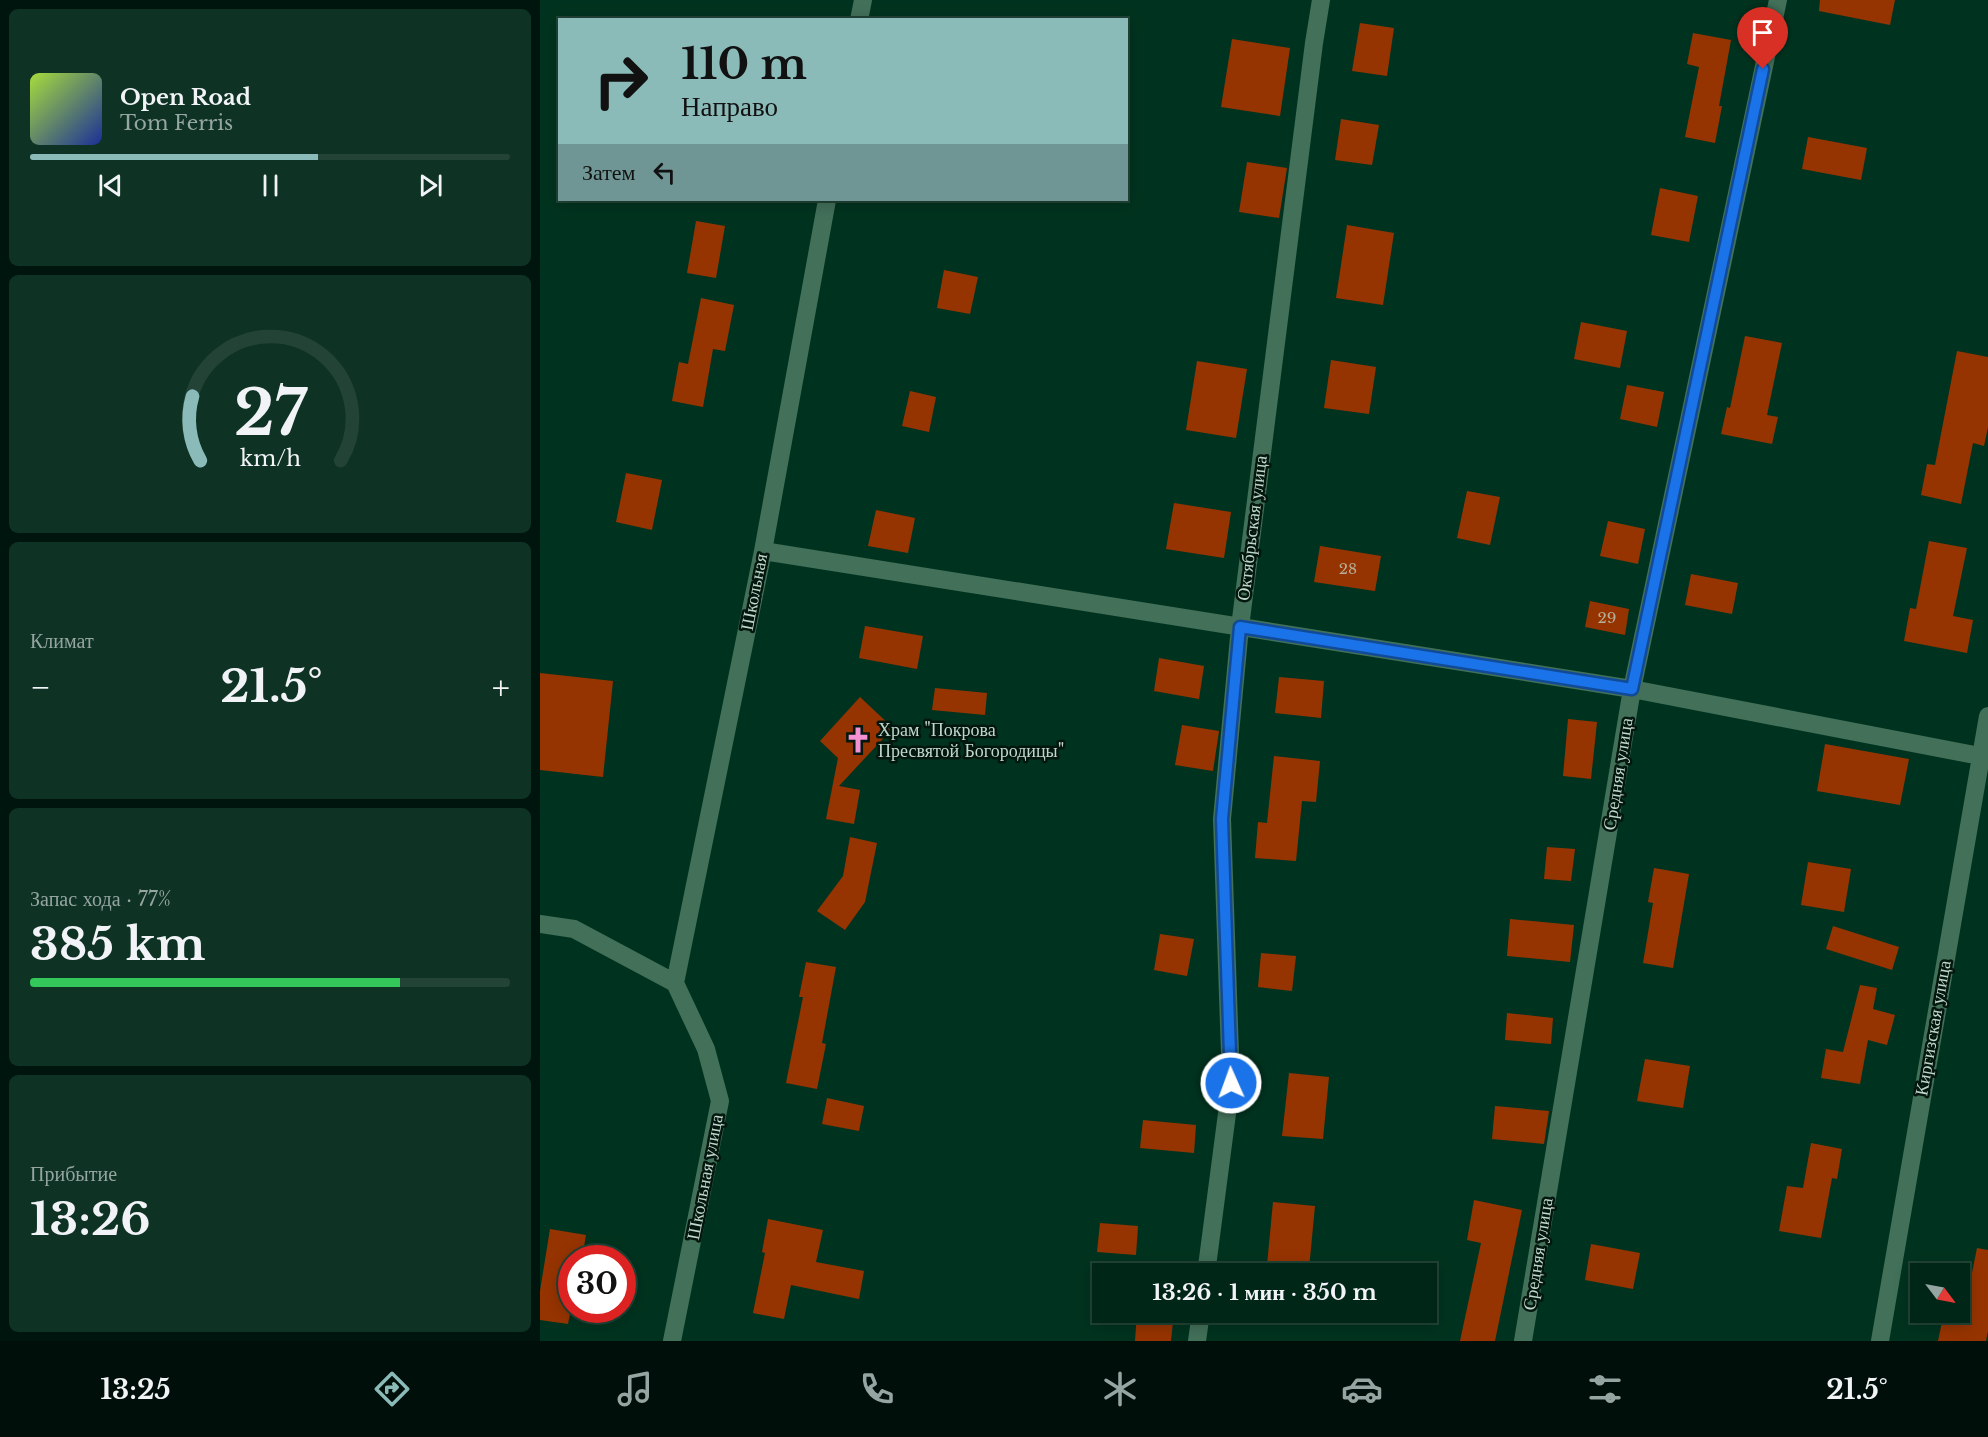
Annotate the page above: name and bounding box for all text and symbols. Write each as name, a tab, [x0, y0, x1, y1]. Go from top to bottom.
pin	[1737, 7, 1788, 69]
icon: arrive	[1746, 16, 1779, 49]
text: 110 m	[681, 38, 807, 90]
icon: right	[582, 42, 660, 120]
text: Open Road	[120, 84, 251, 111]
text: Направо	[681, 90, 778, 123]
text: Tom Ferris	[120, 111, 233, 135]
icon: left	[648, 156, 681, 189]
text: Затем	[582, 159, 636, 186]
icon: previous	[94, 169, 127, 202]
icon: pause	[254, 169, 287, 202]
icon: next	[414, 169, 447, 202]
text: 27	[234, 374, 307, 452]
text: km/h	[240, 446, 301, 473]
street label: Октябрьская улица	[1232, 454, 1272, 602]
street label: Школьная	[736, 552, 772, 632]
house number: 28	[1339, 559, 1357, 578]
house number: 29	[1598, 608, 1616, 627]
text: Климат	[30, 629, 94, 653]
text: 21.5°	[220, 658, 323, 714]
text: −	[30, 667, 51, 708]
text: +	[492, 667, 510, 708]
street label: Средняя улица	[1598, 716, 1638, 832]
place label: Храм "Покрова Пресвятой Богородицы"	[878, 719, 1064, 762]
church icon: Храм "Покрова Пресвятой Богородицы"	[843, 725, 873, 755]
text: Запас хода · 77%	[30, 887, 171, 911]
text: 385 km	[30, 916, 206, 972]
street label: Киргизская улица	[1910, 959, 1956, 1097]
position arrow	[1199, 1051, 1263, 1115]
street label: Школьная улица	[682, 1112, 728, 1242]
text: Прибытие	[30, 1162, 117, 1186]
text: 13:26	[30, 1191, 151, 1247]
street label: Средняя улица	[1518, 1196, 1558, 1312]
speed limit sign: 30	[558, 1245, 636, 1323]
north arrow	[1910, 1263, 1970, 1323]
map controls	[1910, 1263, 1970, 1323]
text: 13:26 · 1 мин · 350 m	[1152, 1279, 1377, 1306]
icon: directions	[371, 1368, 413, 1410]
icon: music	[614, 1368, 656, 1410]
icon: phone	[856, 1368, 898, 1410]
icon: climate	[1099, 1368, 1141, 1410]
icon: car	[1341, 1368, 1383, 1410]
icon: filters	[1584, 1368, 1626, 1410]
text: 13:25	[100, 1373, 171, 1406]
text: 21.5°	[1826, 1373, 1888, 1406]

